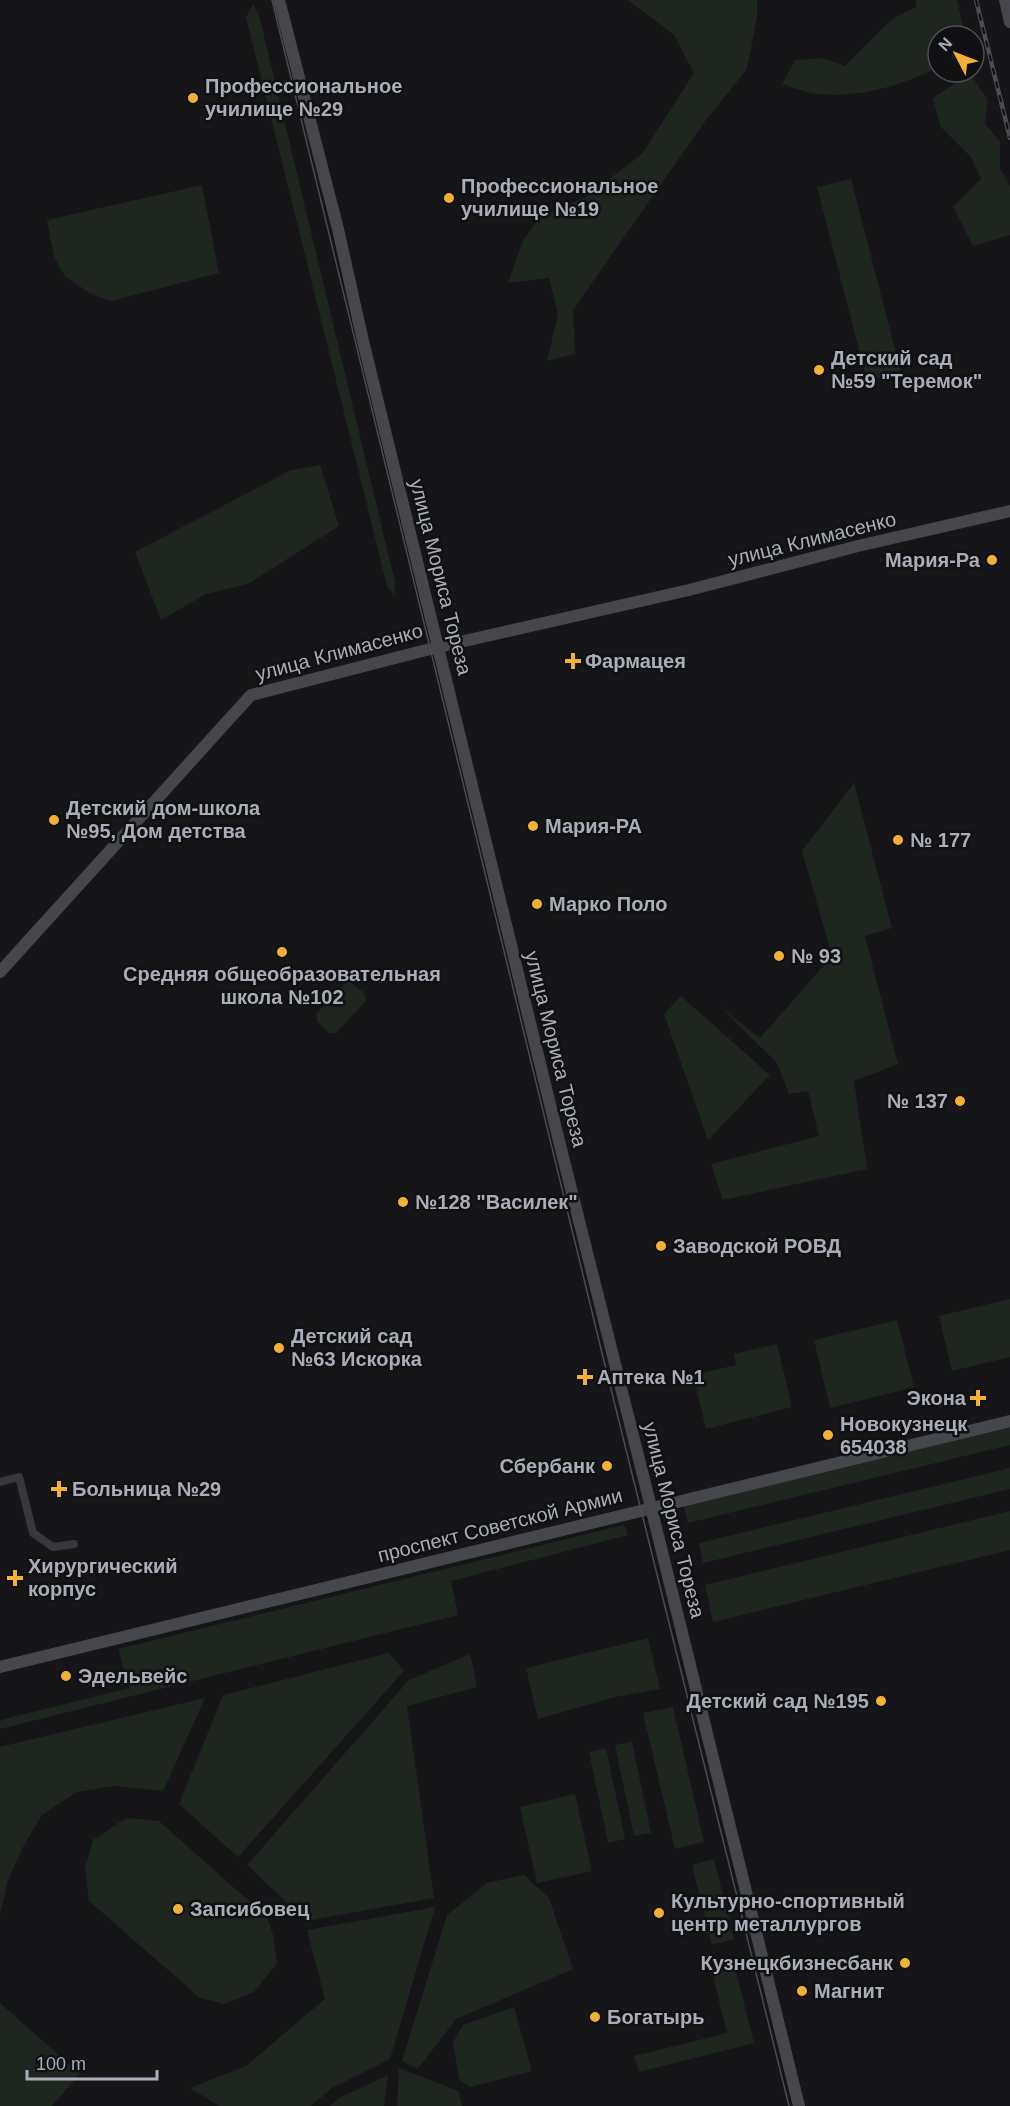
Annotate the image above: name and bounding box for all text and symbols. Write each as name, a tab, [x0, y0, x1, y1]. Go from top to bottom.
north arrow	[926, 24, 986, 84]
text: N	[935, 34, 955, 54]
place label: Профессиональное училище №29	[205, 75, 402, 120]
marker: Профессиональное училище №29	[186, 91, 200, 105]
place label: Профессиональное училище №19	[461, 175, 658, 220]
marker: Профессиональное училище №19	[442, 191, 456, 205]
place label: Детский сад №59 "Теремок"	[831, 347, 982, 392]
marker: Детский сад №59 "Теремок"	[812, 363, 826, 377]
street label: улица Мориса Тореза	[406, 477, 476, 678]
street label: улица Климасенко	[726, 508, 898, 570]
place label: Мария-Ра	[885, 549, 981, 571]
marker: Мария-Ра	[985, 553, 999, 567]
street label: улица Климасенко	[253, 619, 425, 685]
place label: Фармацея	[585, 650, 686, 672]
marker: Фармацея	[566, 654, 580, 668]
place label: Детский дом-школа №95, Дом детства	[66, 797, 261, 842]
marker: Детский дом-школа №95, Дом детства	[47, 813, 61, 827]
place label: Мария-РА	[545, 815, 642, 837]
marker: Мария-РА	[526, 819, 540, 833]
place label: № 177	[910, 829, 971, 851]
marker: № 177	[891, 833, 905, 847]
place label: Марко Поло	[549, 893, 668, 915]
marker: Марко Поло	[530, 897, 544, 911]
marker: Средняя общеобразовательная школа №102	[275, 945, 289, 959]
place label: № 93	[791, 945, 841, 967]
street label: улица Мориса Тореза	[521, 949, 591, 1150]
marker: № 93	[772, 949, 786, 963]
place label: Средняя общеобразовательная школа №102	[123, 963, 441, 1008]
place label: № 137	[887, 1090, 948, 1112]
marker: № 137	[953, 1094, 967, 1108]
place label: №128 "Василек"	[415, 1191, 578, 1213]
marker: №128 "Василек"	[396, 1195, 410, 1209]
place label: Заводской РОВД	[673, 1235, 841, 1257]
marker: Заводской РОВД	[654, 1239, 668, 1253]
place label: Детский сад №63 Искорка	[291, 1325, 423, 1370]
marker: Детский сад №63 Искорка	[272, 1341, 286, 1355]
place label: Аптека №1	[597, 1366, 705, 1388]
marker: Аптека №1	[578, 1370, 592, 1384]
place label: Экона	[907, 1387, 967, 1409]
marker: Экона	[971, 1391, 985, 1405]
place label: Новокузнецк 654038	[840, 1413, 968, 1458]
street label: улица Мориса Тореза	[639, 1420, 709, 1621]
marker: Новокузнецк 654038	[821, 1428, 835, 1442]
place label: Сбербанк	[500, 1455, 596, 1477]
marker: Сбербанк	[600, 1459, 614, 1473]
place label: Больница №29	[72, 1478, 221, 1500]
marker: Больница №29	[50, 1480, 68, 1498]
street label: проспект Советской Армии	[375, 1484, 625, 1566]
place label: Хирургический корпус	[28, 1555, 177, 1600]
marker: Хирургический корпус	[6, 1569, 24, 1587]
place label: Эдельвейс	[78, 1665, 187, 1687]
marker: Эдельвейс	[59, 1669, 73, 1683]
place label: Детский сад №195	[686, 1690, 869, 1712]
marker: Детский сад №195	[874, 1694, 888, 1708]
place label: Культурно-спортивный центр металлургов	[671, 1890, 905, 1935]
place label: Запсибовец	[190, 1898, 310, 1920]
marker: Запсибовец	[171, 1902, 185, 1916]
marker: Культурно-спортивный центр металлургов	[652, 1906, 666, 1920]
place label: Кузнецкбизнесбанк	[701, 1952, 894, 1974]
marker: Кузнецкбизнесбанк	[898, 1956, 912, 1970]
place label: Магнит	[814, 1980, 885, 2002]
marker: Магнит	[795, 1984, 809, 1998]
place label: Богатырь	[607, 2006, 704, 2028]
marker: Богатырь	[588, 2010, 602, 2024]
scale bar	[27, 2043, 158, 2081]
text: 100 m	[36, 2054, 86, 2074]

